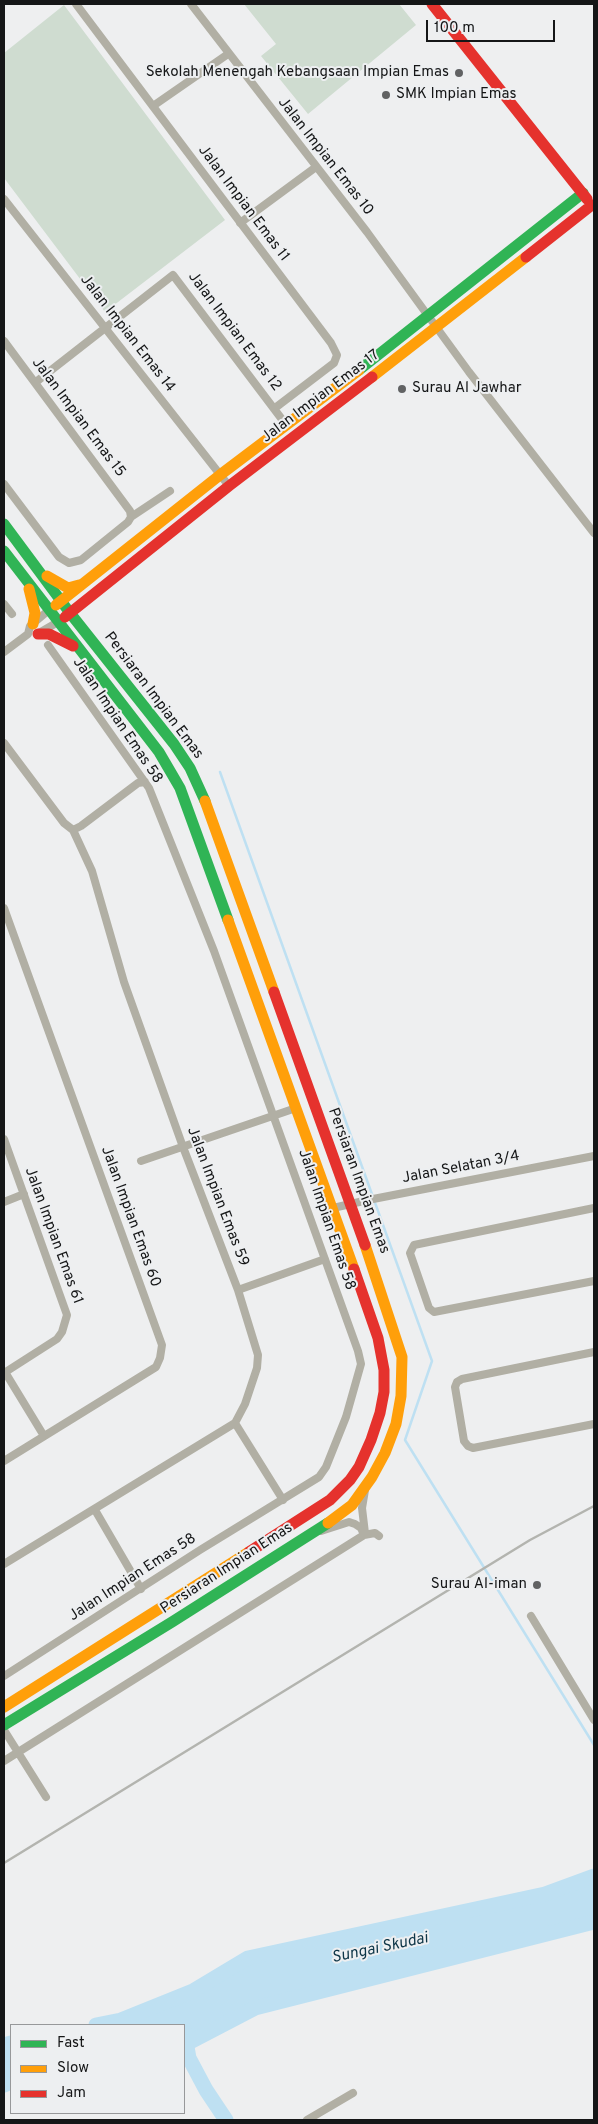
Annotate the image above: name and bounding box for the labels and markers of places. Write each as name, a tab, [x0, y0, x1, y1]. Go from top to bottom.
place label: Sekolah Menengah Kebangsaan Impian Emas	[146, 64, 449, 82]
marker: Sekolah Menengah Kebangsaan Impian Emas	[453, 67, 465, 79]
place label: SMK Impian Emas	[396, 86, 516, 104]
marker: SMK Impian Emas	[380, 89, 392, 101]
place label: Surau Al Jawhar	[412, 380, 522, 398]
marker: Surau Al Jawhar	[396, 383, 408, 395]
place label: Surau Al-iman	[431, 1576, 527, 1594]
marker: Surau Al-iman	[531, 1579, 543, 1591]

